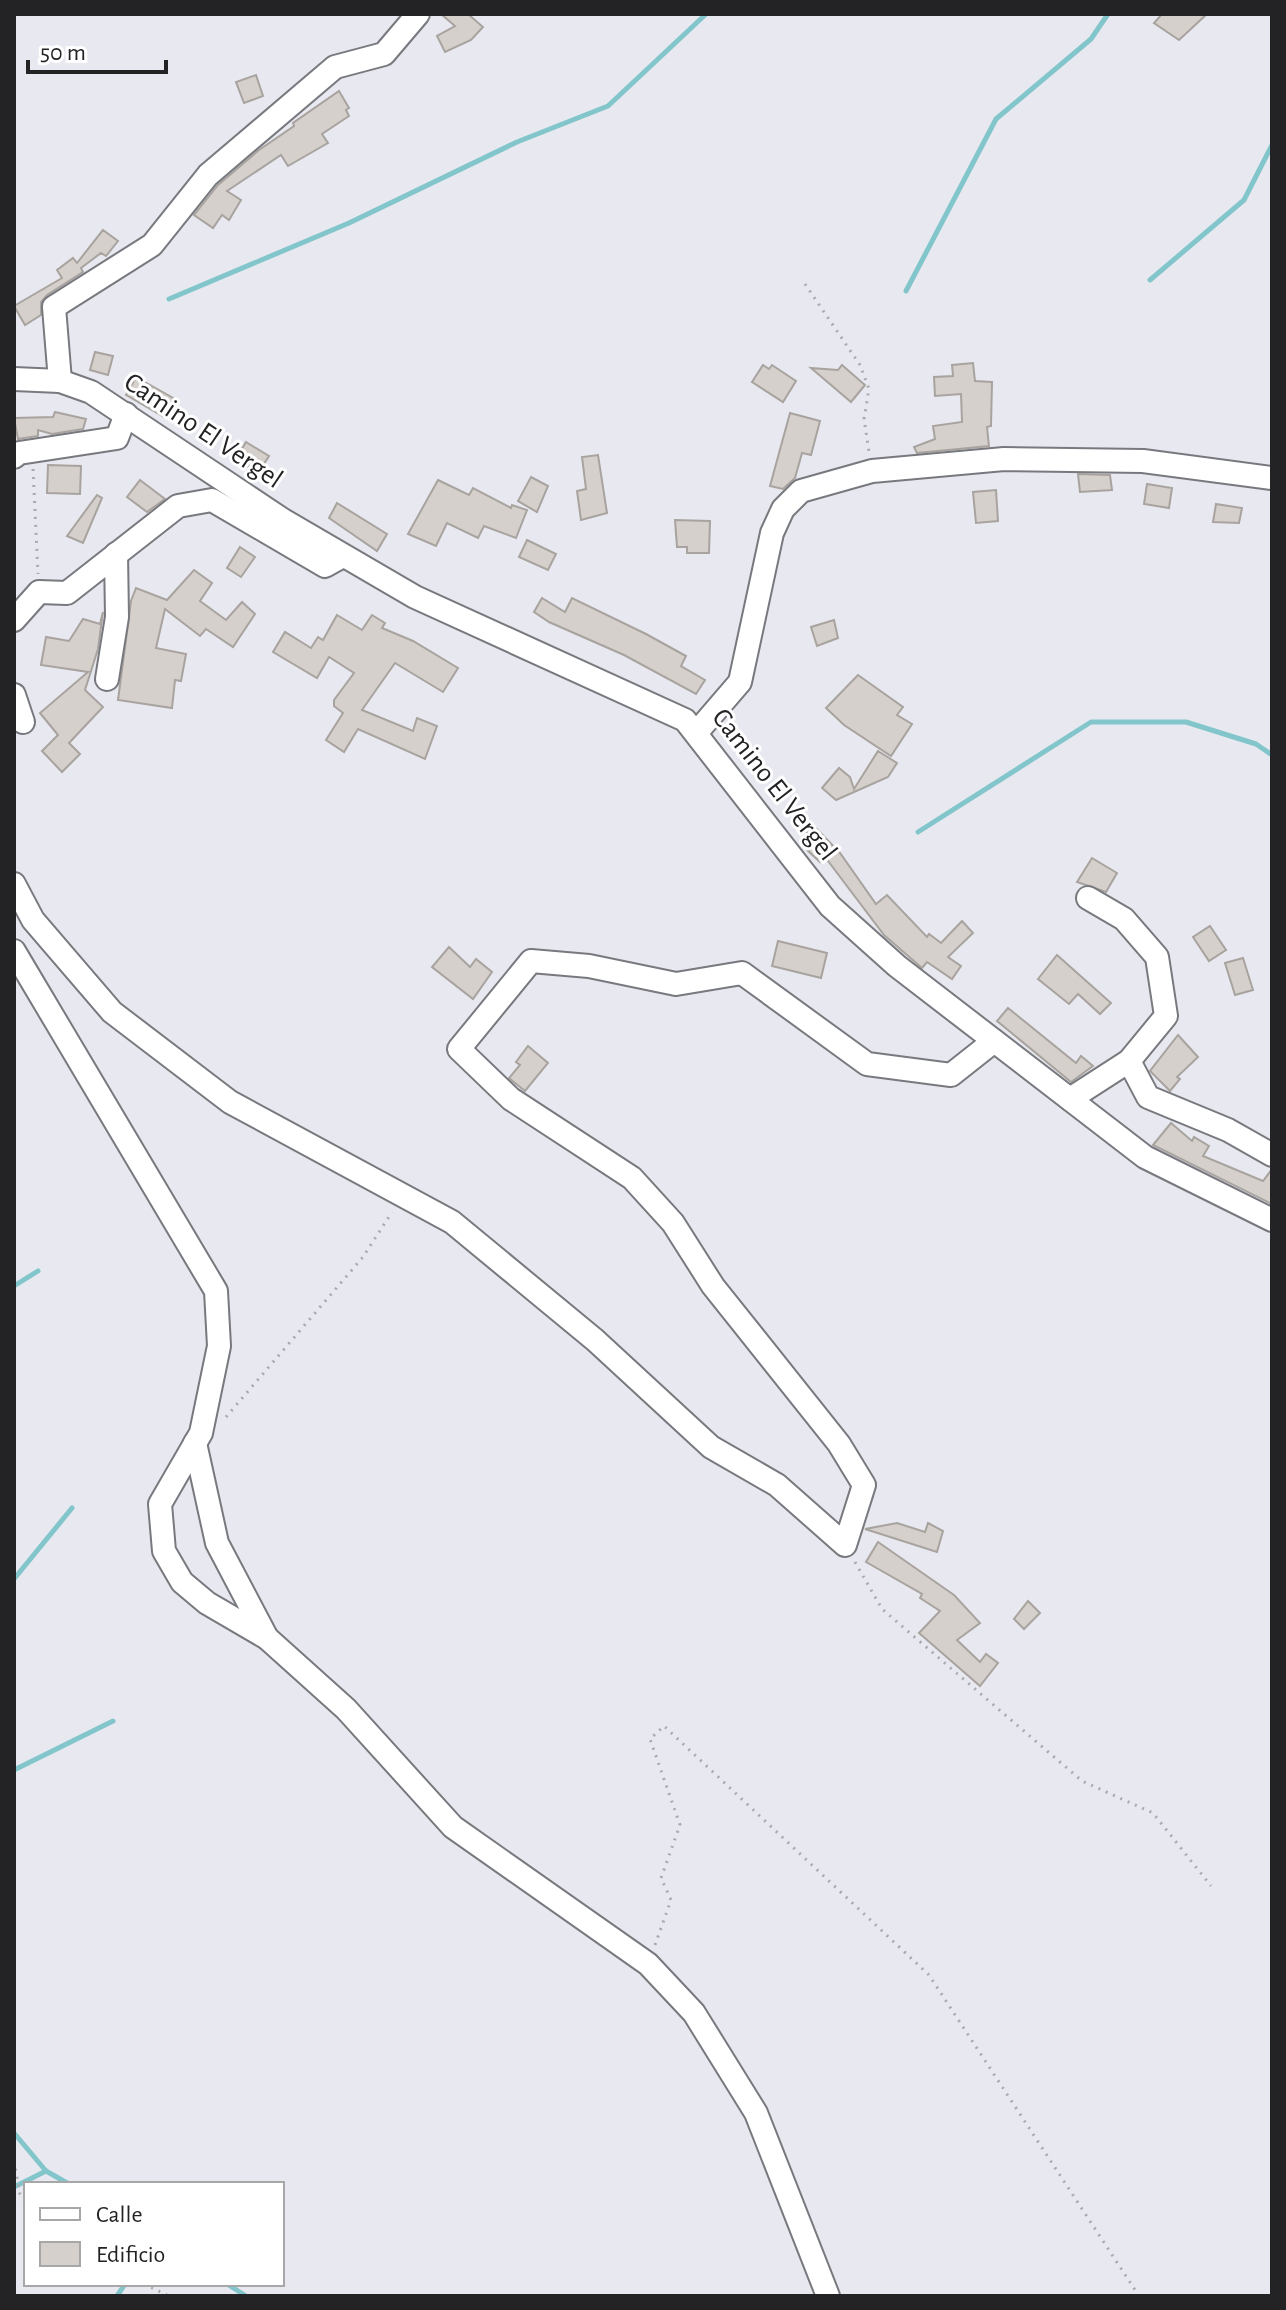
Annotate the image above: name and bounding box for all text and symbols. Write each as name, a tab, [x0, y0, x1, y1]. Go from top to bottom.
scale bar	[28, 24, 166, 74]
text: 50 m	[40, 41, 86, 65]
street label: Camino El Vergel	[119, 368, 287, 494]
street label: Camino El Vergel	[706, 704, 842, 866]
legend	[24, 2182, 284, 2286]
text: Calle	[96, 2203, 143, 2227]
text: Edificio	[96, 2243, 165, 2267]

